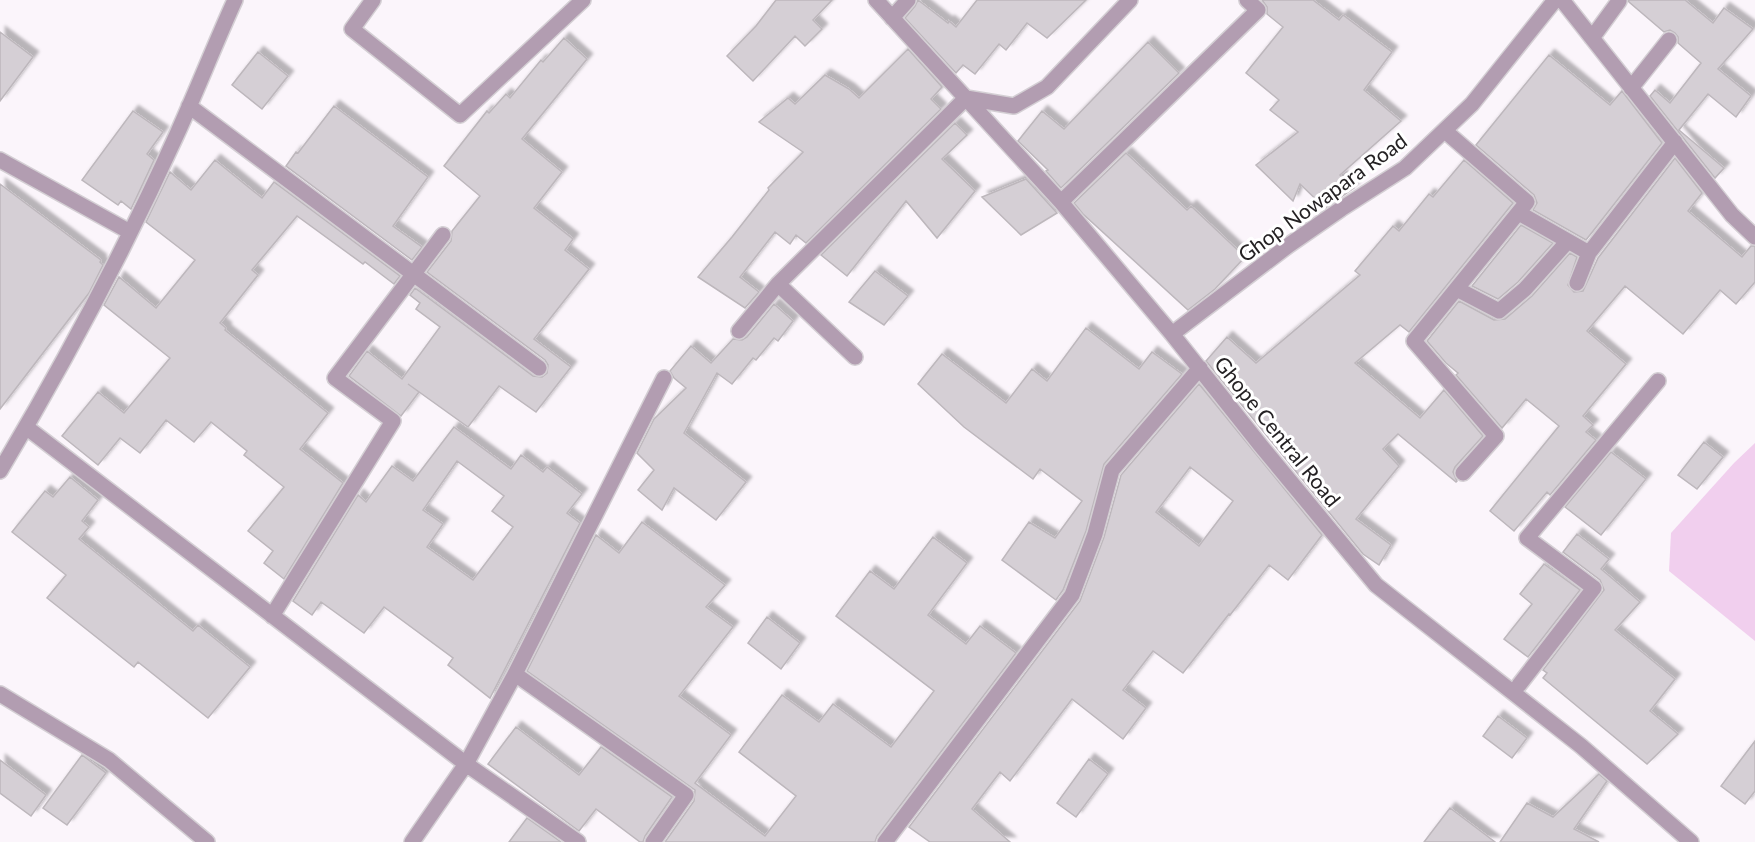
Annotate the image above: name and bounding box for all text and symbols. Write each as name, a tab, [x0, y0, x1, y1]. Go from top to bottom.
street label: Ghop Nowapara Road	[1233, 127, 1411, 267]
street label: Ghope Central Road	[1210, 351, 1346, 511]

